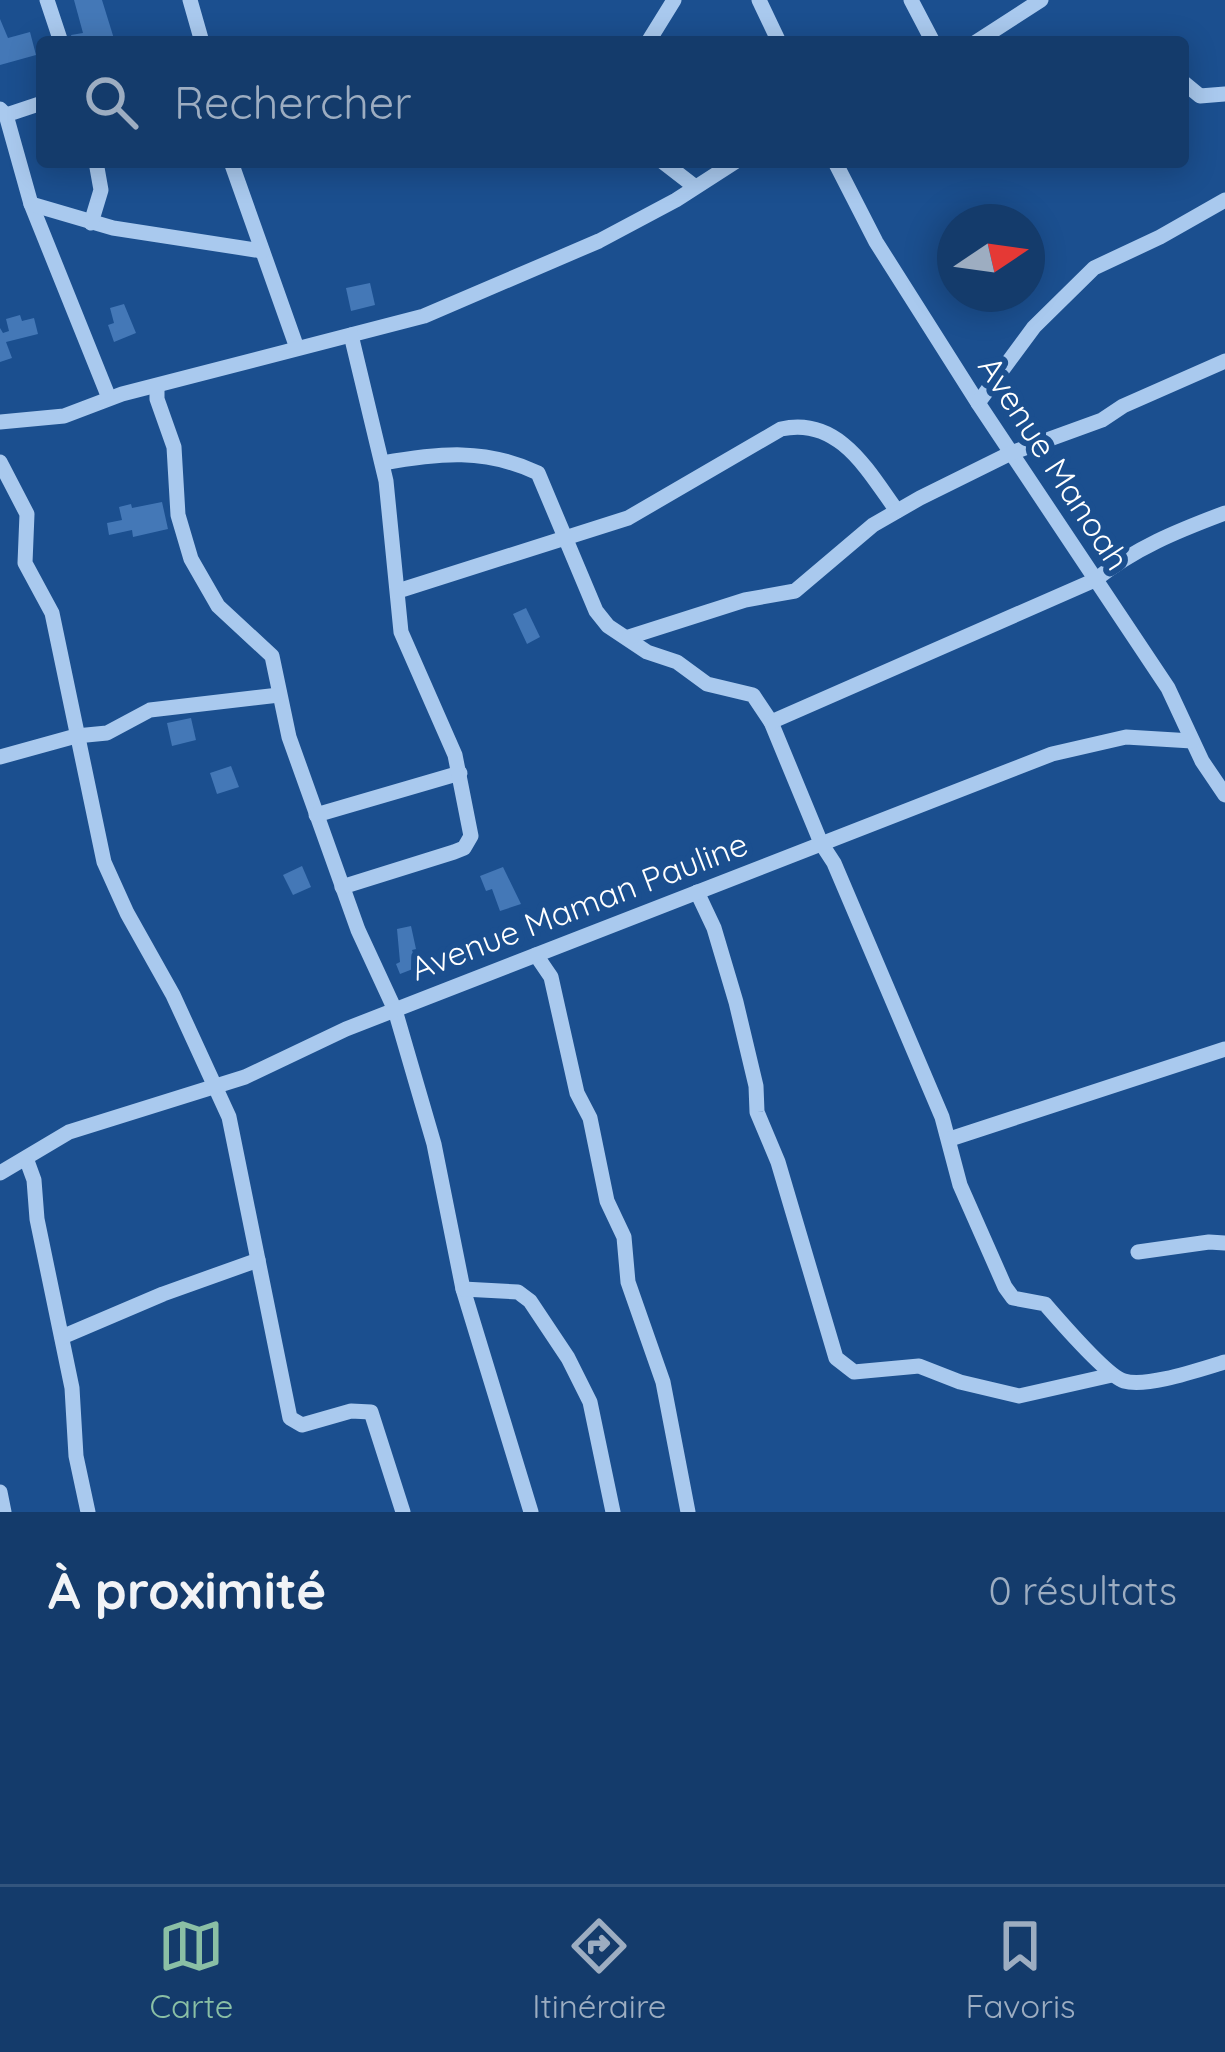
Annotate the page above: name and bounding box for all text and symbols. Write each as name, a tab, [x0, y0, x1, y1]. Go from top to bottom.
search box	[36, 36, 1189, 168]
icon: search	[78, 69, 144, 135]
text: Rechercher	[174, 74, 412, 130]
north arrow	[937, 204, 1045, 312]
street label: Avenue Manoah	[970, 348, 1139, 577]
street label: Avenue Maman Pauline	[405, 822, 753, 989]
text: À proximité	[48, 1558, 326, 1622]
text: 0 résultats	[988, 1566, 1177, 1615]
tab: Carte	[149, 1913, 233, 2026]
tab: Itinéraire	[532, 1913, 667, 2026]
tab: Favoris	[965, 1913, 1076, 2026]

